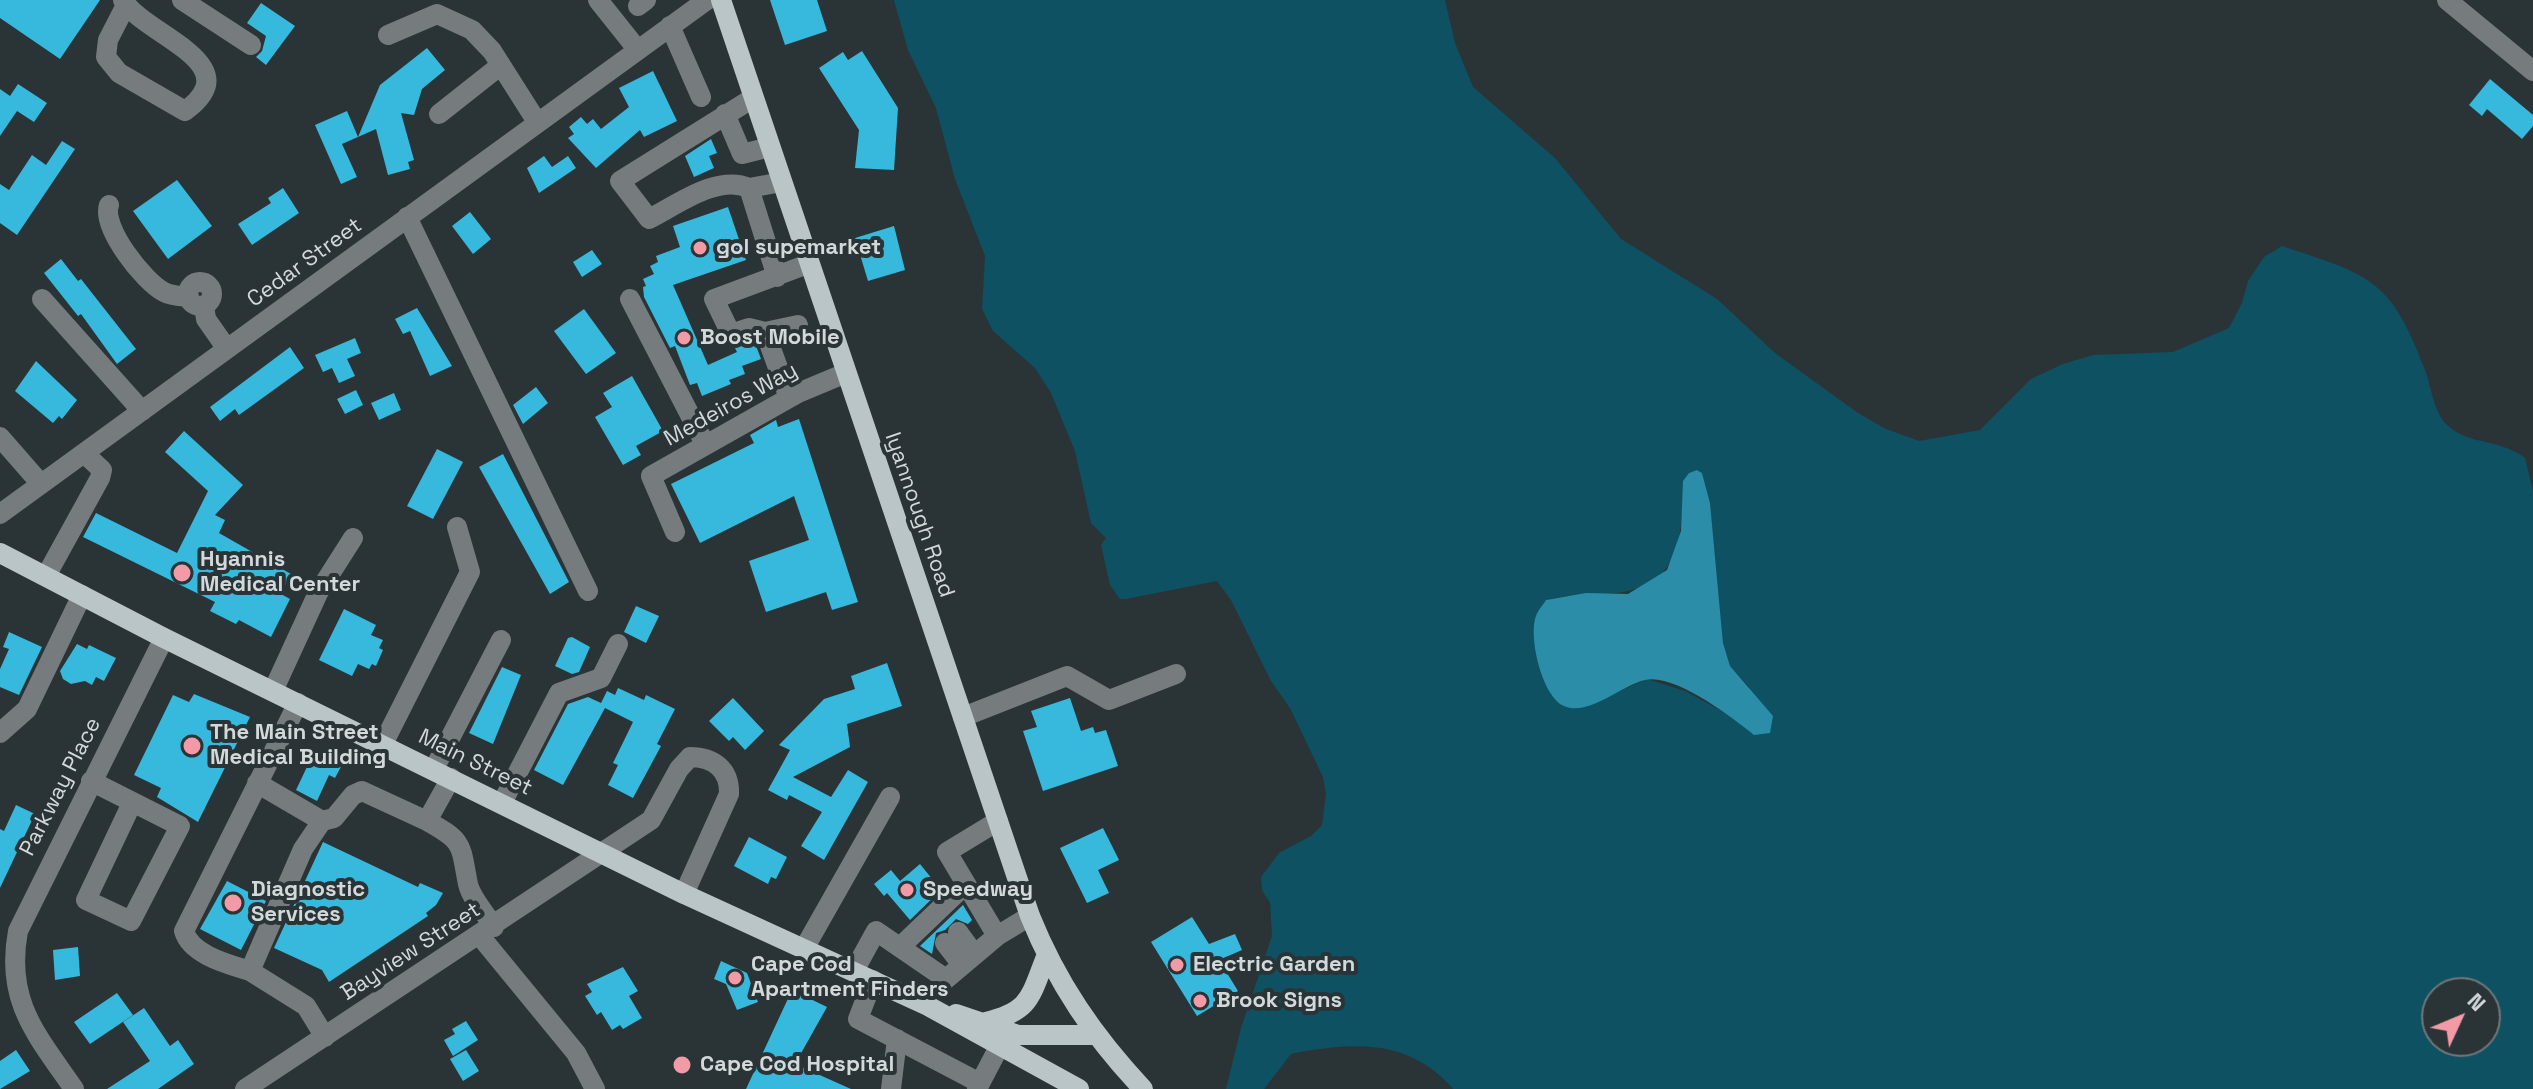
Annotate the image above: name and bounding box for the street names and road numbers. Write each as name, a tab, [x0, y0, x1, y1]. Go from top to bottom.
street label: Cedar Street	[243, 213, 367, 313]
street label: Medeiros Way	[660, 358, 802, 452]
street label: Iyannough Road	[878, 429, 960, 601]
street label: Parkway Place	[15, 713, 107, 861]
street label: Main Street	[414, 724, 536, 802]
street label: Bayview Street	[336, 897, 486, 1007]

